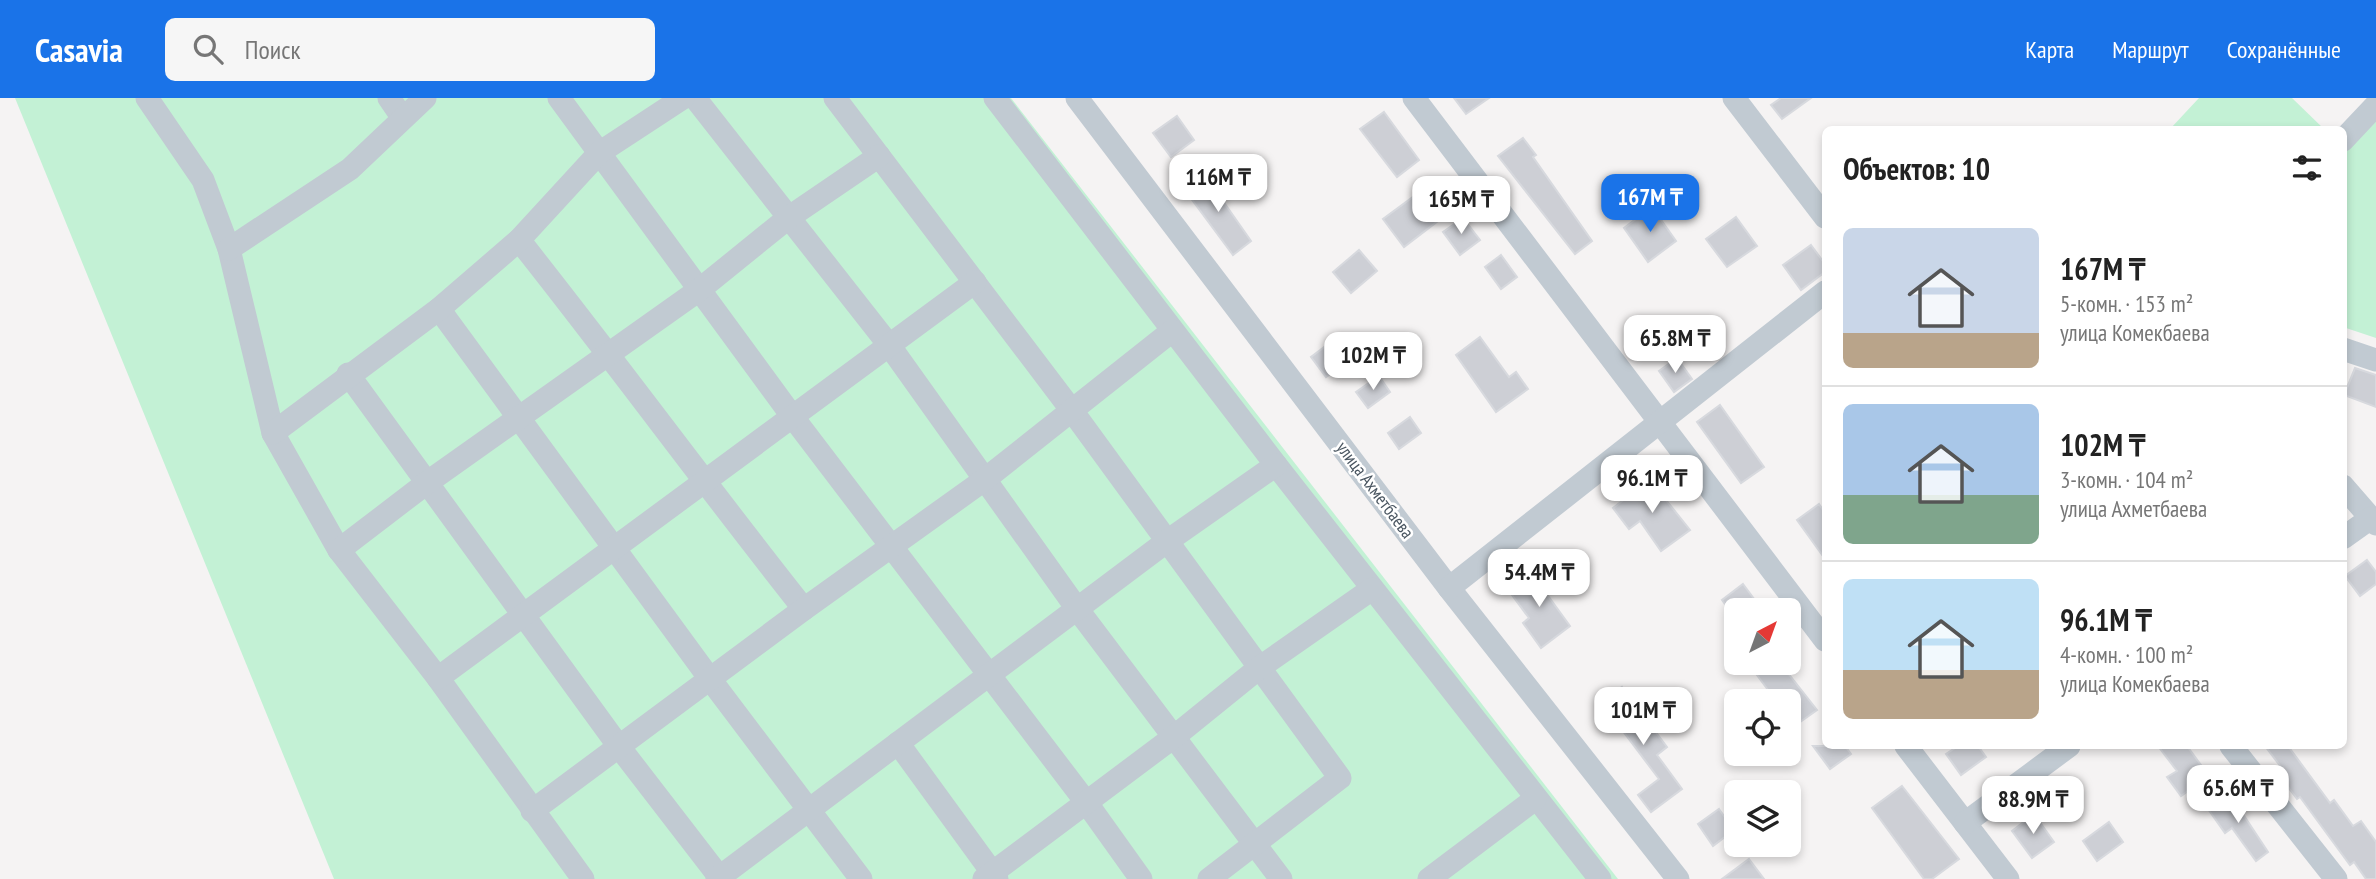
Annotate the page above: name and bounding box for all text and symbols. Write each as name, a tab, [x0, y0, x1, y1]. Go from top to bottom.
search box	[165, 18, 655, 81]
text: Casavia	[35, 28, 123, 71]
icon: search	[189, 30, 227, 68]
text: Поиск	[245, 33, 301, 66]
text: Карта	[2025, 34, 2074, 65]
text: Маршрут	[2112, 34, 2189, 65]
text: Сохранённые	[2227, 34, 2341, 65]
text: Объектов: 10	[1843, 149, 1990, 188]
icon: filters	[2288, 149, 2326, 187]
pin: 116M ₸	[1161, 155, 1275, 214]
text: 116M ₸	[1185, 162, 1251, 191]
pin: 167M ₸	[1593, 174, 1707, 234]
pin: 165M ₸	[1404, 176, 1518, 236]
text: 167M ₸	[1617, 182, 1683, 211]
text: 165M ₸	[1428, 184, 1494, 213]
text: 167M ₸	[2060, 249, 2145, 288]
icon: home	[1899, 256, 1983, 340]
text: 5-комн. · 153 m²	[2060, 289, 2193, 318]
pin: 65.8M ₸	[1610, 316, 1740, 375]
text: улица Комекбаева	[2060, 318, 2210, 347]
text: 65.8M ₸	[1640, 323, 1710, 352]
pin: 102M ₸	[1316, 332, 1430, 392]
text: 102M ₸	[1340, 340, 1406, 369]
text: 102M ₸	[2060, 425, 2145, 464]
icon: home	[1899, 432, 1983, 516]
street label: улица Ахметбаева	[1332, 437, 1419, 543]
pin: 96.1M ₸	[1587, 456, 1717, 515]
text: 96.1M ₸	[1617, 463, 1687, 492]
text: 3-комн. · 104 m²	[2060, 465, 2193, 494]
text: улица Ахметбаева	[2060, 494, 2207, 523]
pin: 54.4M ₸	[1474, 550, 1604, 609]
text: 54.4M ₸	[1504, 557, 1574, 586]
north arrow	[1724, 598, 1801, 676]
map controls	[1724, 598, 1801, 857]
text: 96.1M ₸	[2060, 600, 2152, 639]
icon: home	[1899, 607, 1983, 691]
text: 4-комн. · 100 m²	[2060, 640, 2193, 669]
text: улица Комекбаева	[2060, 669, 2210, 698]
pin: 101M ₸	[1586, 688, 1700, 747]
button: locate	[1724, 689, 1801, 766]
text: 101M ₸	[1610, 695, 1676, 724]
pin: 65.6M ₸	[2173, 766, 2303, 825]
text: 65.6M ₸	[2203, 773, 2273, 802]
pin: 88.9M ₸	[1968, 776, 2098, 836]
button: layers	[1724, 780, 1801, 857]
text: 88.9M ₸	[1998, 784, 2068, 813]

